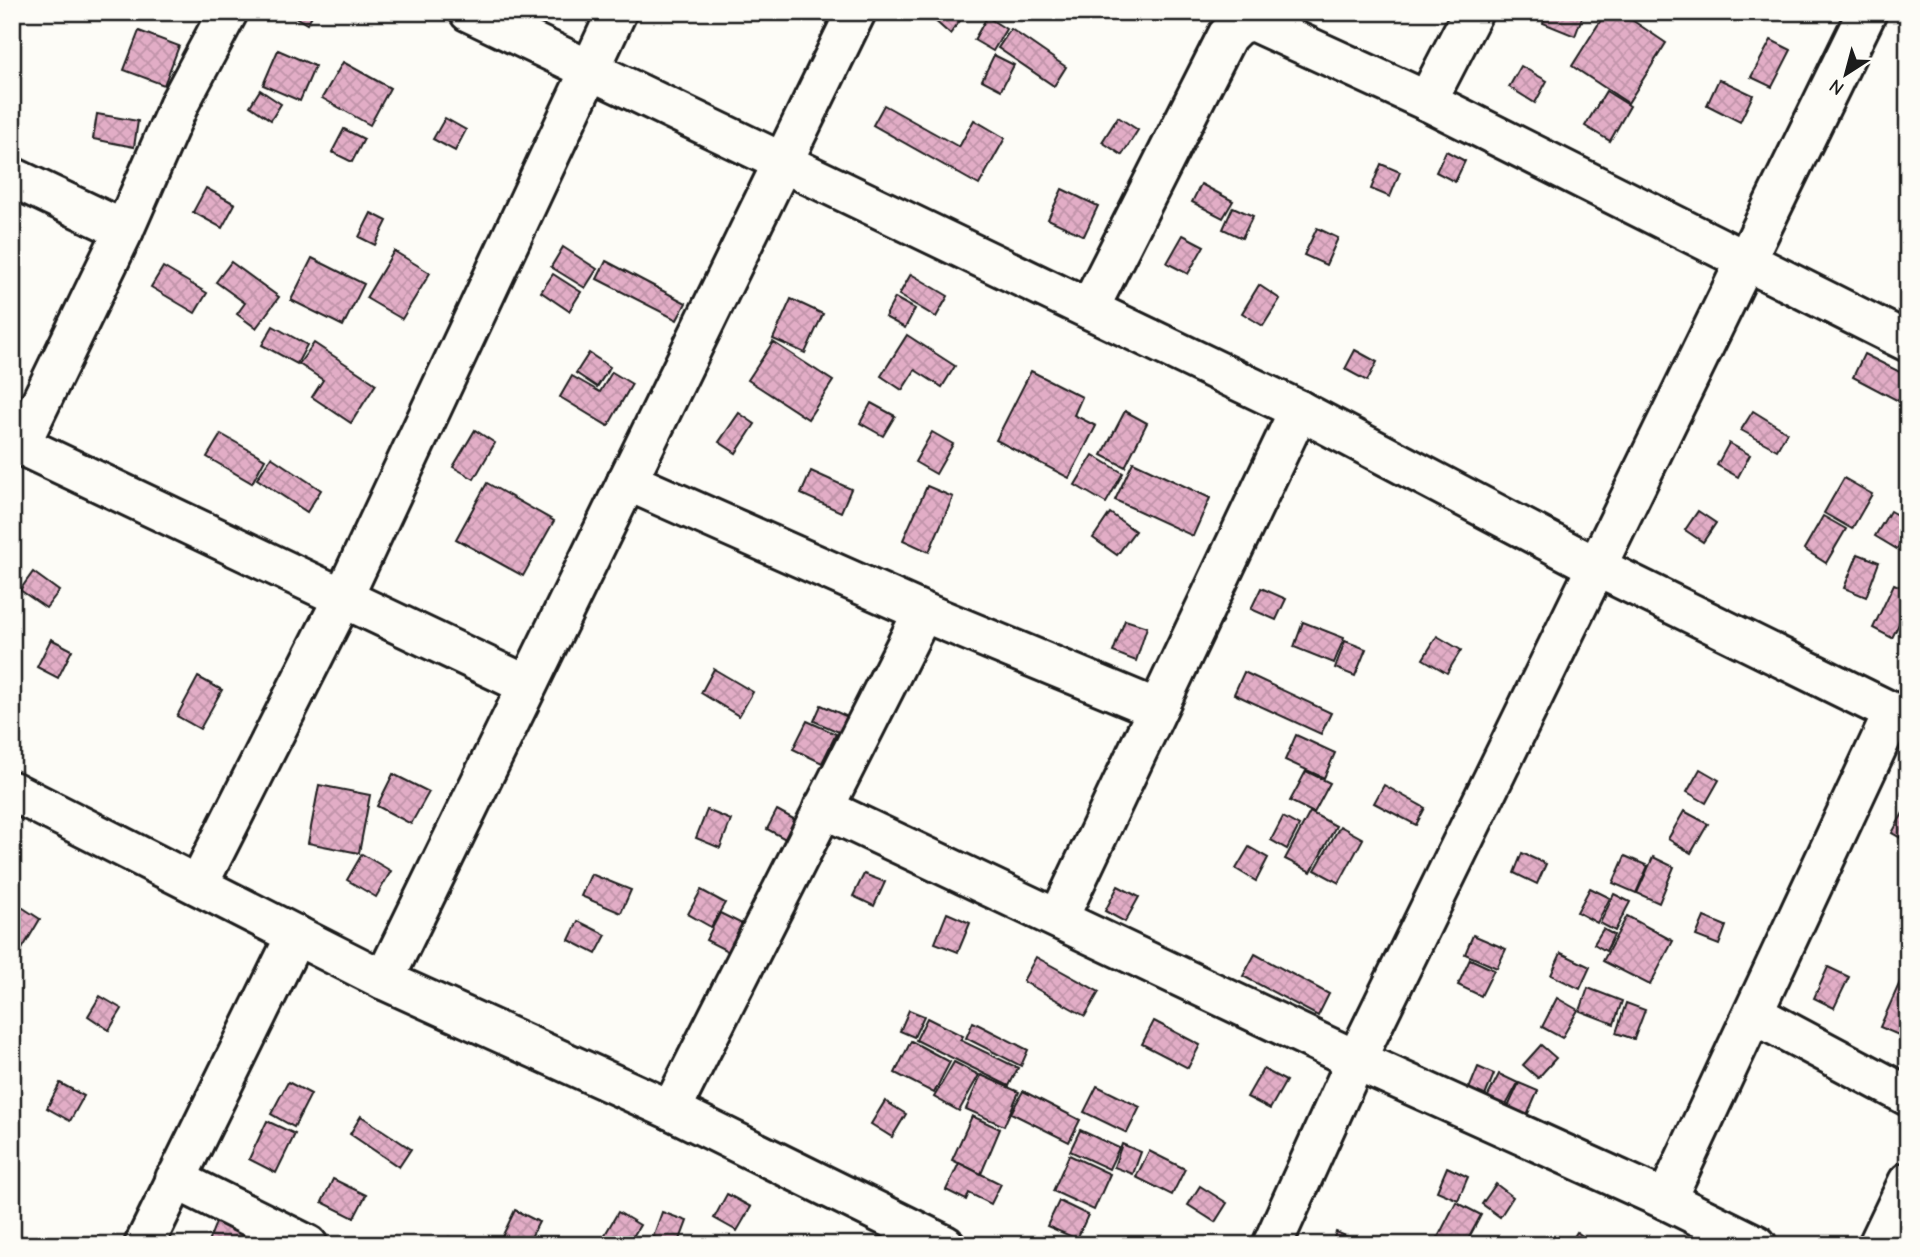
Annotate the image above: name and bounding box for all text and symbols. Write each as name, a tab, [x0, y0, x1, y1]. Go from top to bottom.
north arrow	[1812, 38, 1882, 108]
text: N	[1825, 74, 1848, 99]

